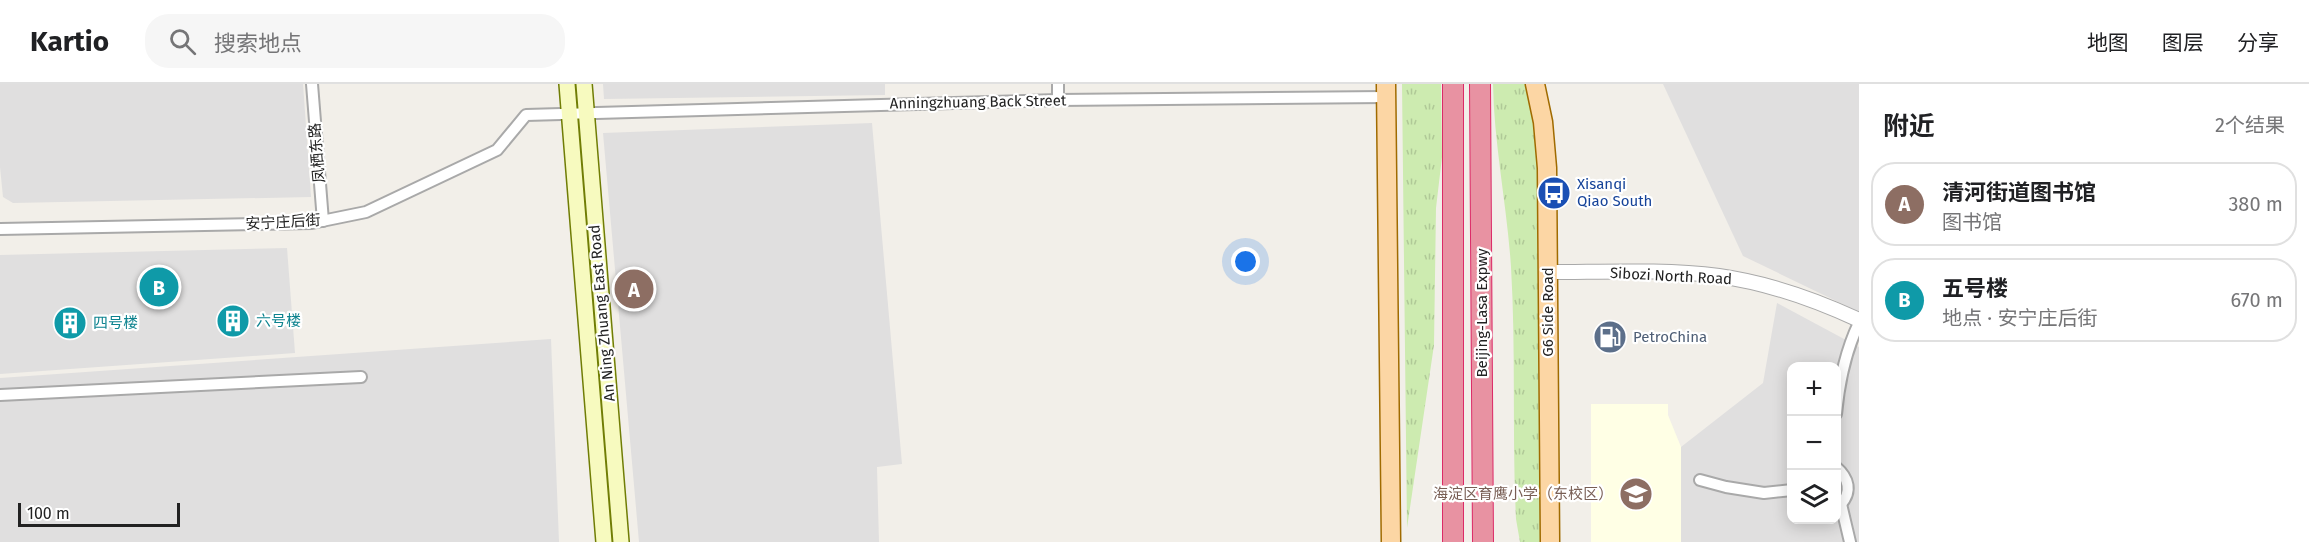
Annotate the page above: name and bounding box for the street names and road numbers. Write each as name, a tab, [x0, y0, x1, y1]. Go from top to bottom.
street label: Anningzhuang Back Street	[890, 91, 1067, 113]
street label: 凤栖东路	[305, 122, 329, 184]
street label: 安宁庄后街	[245, 211, 321, 233]
street label: An Ning Zhuang East Road	[585, 224, 619, 402]
street label: Beijing-Lasa Expwy	[1473, 248, 1491, 378]
street label: Sibozi North Road	[1609, 264, 1733, 288]
street label: G6 Side Road	[1539, 267, 1557, 357]

